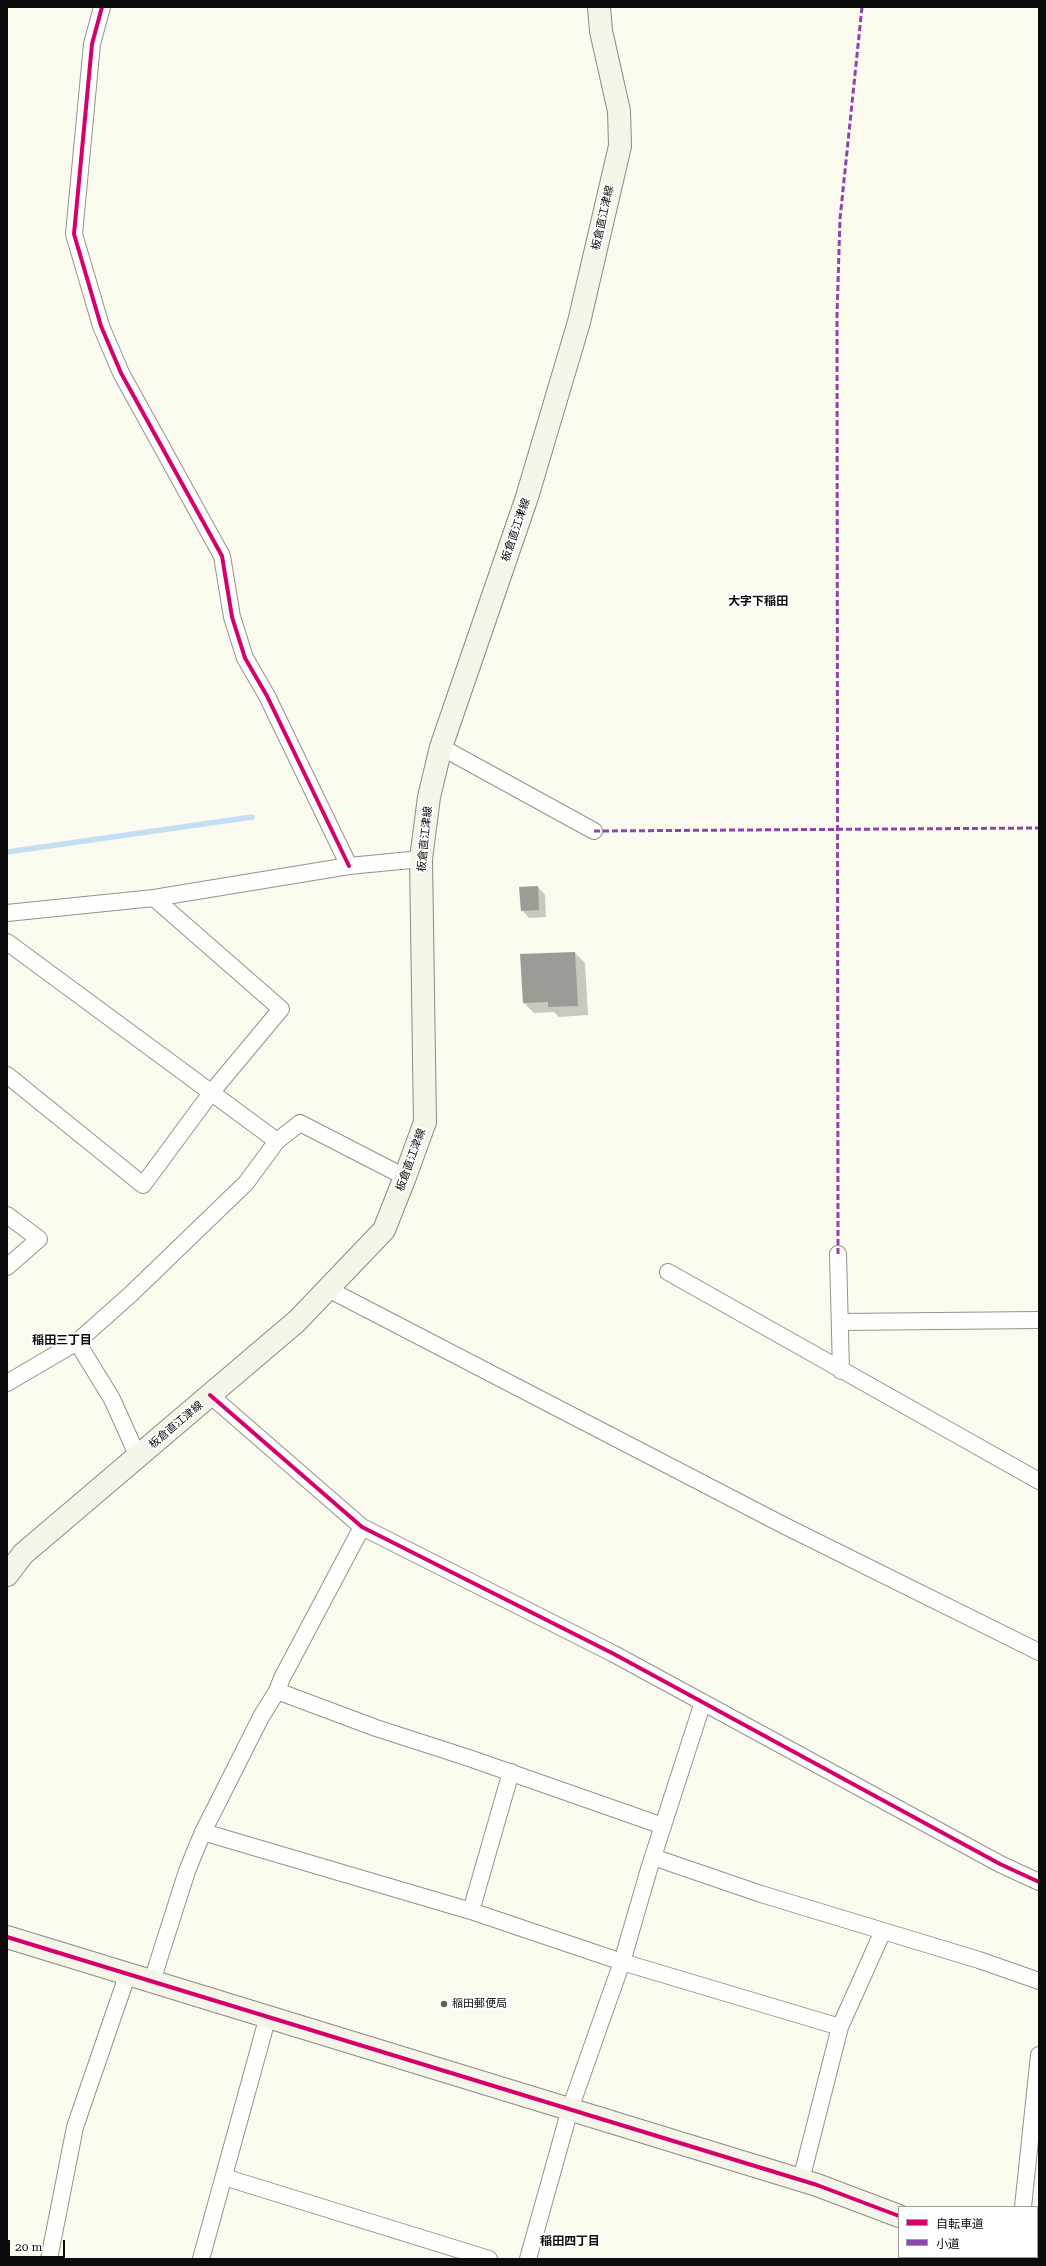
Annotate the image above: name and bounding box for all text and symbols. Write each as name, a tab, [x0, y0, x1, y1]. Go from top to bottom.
street label: 板倉直江津線	[589, 184, 617, 252]
street label: 板倉直江津線	[499, 497, 533, 563]
district label: 大字下稲田	[728, 594, 788, 608]
street label: 板倉直江津線	[415, 805, 435, 873]
street label: 板倉直江津線	[394, 1127, 428, 1193]
district label: 稲田三丁目	[32, 1333, 92, 1347]
street label: 板倉直江津線	[146, 1399, 206, 1451]
place label: 稲田郵便局	[452, 1997, 507, 2011]
marker: 稲田郵便局	[439, 1999, 449, 2009]
legend	[898, 2206, 1038, 2258]
text: 自転車道	[936, 2217, 984, 2231]
scale bar	[10, 2232, 67, 2258]
district label: 稲田四丁目	[540, 2234, 600, 2248]
text: 小道	[936, 2237, 960, 2251]
text: 20 m	[15, 2240, 42, 2254]

